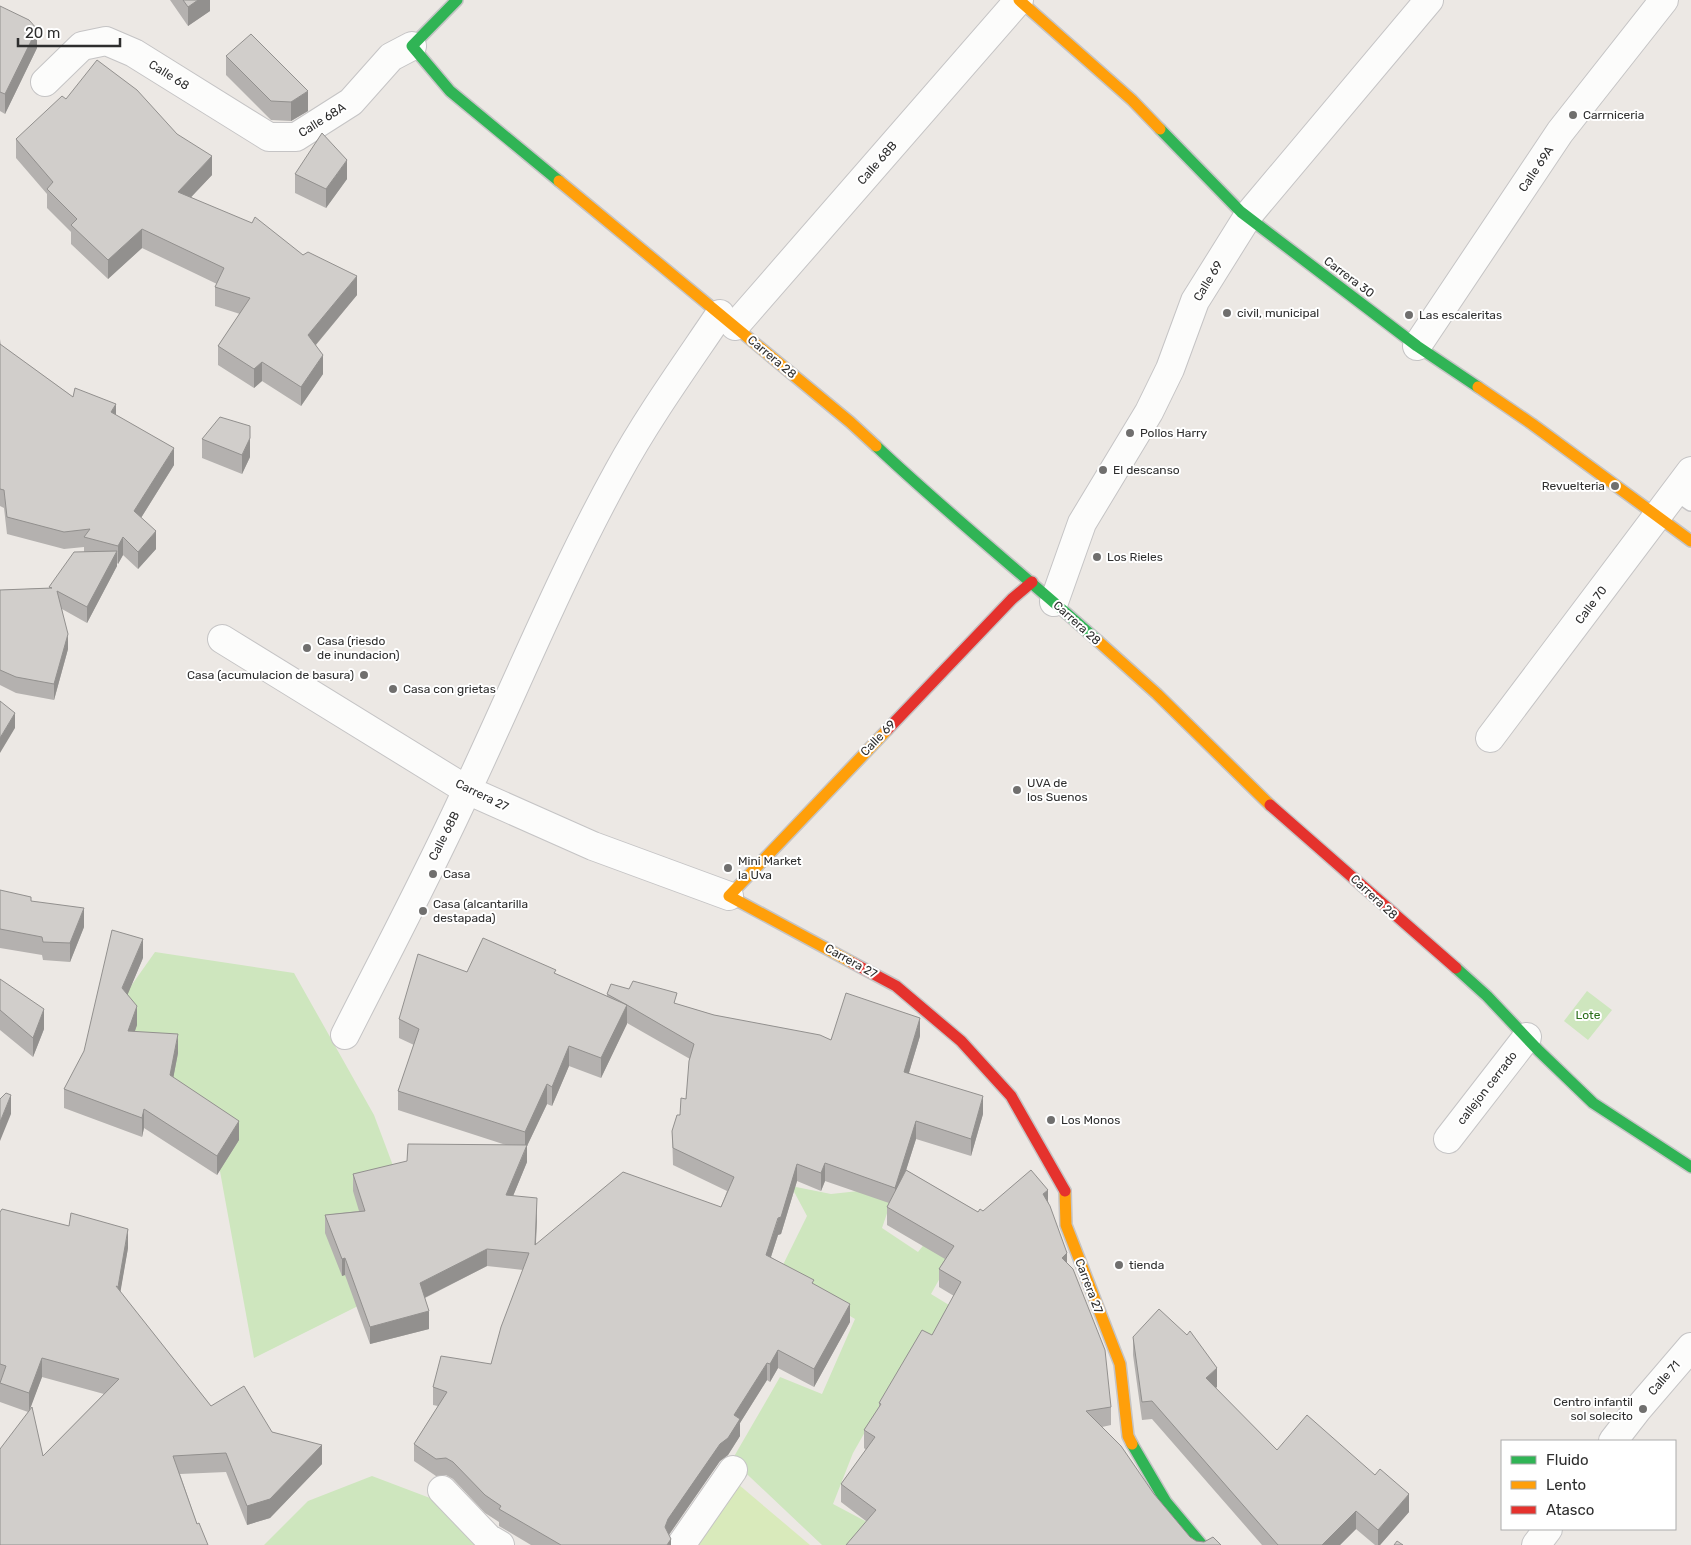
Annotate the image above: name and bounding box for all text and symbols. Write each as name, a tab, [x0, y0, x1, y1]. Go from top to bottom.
scale bar	[18, 15, 120, 47]
text: 20 m	[25, 24, 60, 42]
street label: Calle 68	[146, 57, 192, 93]
street label: Calle 68A	[296, 100, 348, 140]
place label: Carrniceria	[1583, 108, 1644, 122]
marker: Carrniceria	[1567, 109, 1579, 121]
street label: Calle 68B	[854, 138, 900, 188]
street label: Calle 69A	[1516, 144, 1556, 194]
street label: Carrera 30	[1321, 254, 1377, 300]
street label: Calle 69	[1191, 258, 1225, 304]
place label: civil, municipal	[1237, 306, 1319, 320]
marker: civil, municipal	[1221, 307, 1233, 319]
place label: Las escaleritas	[1419, 308, 1502, 322]
marker: Las escaleritas	[1403, 309, 1415, 321]
street label: Carrera 28	[745, 333, 799, 381]
place label: Pollos Harry	[1140, 426, 1208, 440]
marker: Pollos Harry	[1124, 427, 1136, 439]
place label: El descanso	[1113, 463, 1180, 477]
marker: El descanso	[1097, 464, 1109, 476]
place label: Revuelteria	[1542, 479, 1605, 493]
marker: Revuelteria	[1609, 480, 1621, 492]
place label: Los Rieles	[1107, 550, 1163, 564]
marker: Los Rieles	[1091, 551, 1103, 563]
street label: Calle 70	[1572, 583, 1610, 627]
street label: Carrera 28	[1050, 598, 1104, 648]
place label: Casa (riesdo de inundacion)	[317, 634, 400, 662]
marker: Casa (riesdo de inundacion)	[301, 642, 313, 654]
place label: Casa (acumulacion de basura)	[187, 668, 354, 682]
marker: Casa (acumulacion de basura)	[358, 669, 370, 681]
place label: Casa con grietas	[403, 682, 496, 696]
marker: Casa con grietas	[387, 683, 399, 695]
street label: Calle 69	[858, 717, 898, 759]
street label: Carrera 27	[453, 776, 511, 814]
place label: UVA de los Suenos	[1027, 776, 1088, 804]
marker: UVA de los Suenos	[1011, 784, 1023, 796]
street label: Calle 68B	[426, 809, 462, 863]
place label: Mini Market la Uva	[738, 854, 802, 882]
marker: Mini Market la Uva	[722, 862, 734, 874]
place label: Casa	[443, 867, 470, 881]
marker: Casa	[427, 868, 439, 880]
street label: Carrera 28	[1348, 872, 1400, 922]
place label: Casa (alcantarilla destapada)	[433, 897, 528, 925]
marker: Casa (alcantarilla destapada)	[417, 905, 429, 917]
street label: Carrera 27	[822, 941, 880, 981]
park label: Lote	[1576, 1008, 1601, 1022]
street label: callejon cerrado	[1454, 1049, 1520, 1127]
place label: Los Monos	[1061, 1113, 1120, 1127]
marker: Los Monos	[1045, 1114, 1057, 1126]
street label: Carrera 27	[1072, 1257, 1106, 1315]
place label: tienda	[1129, 1258, 1164, 1272]
marker: tienda	[1113, 1259, 1125, 1271]
street label: Calle 71	[1645, 1358, 1683, 1398]
place label: Centro infantil sol solecito	[1553, 1395, 1633, 1423]
marker: Centro infantil sol solecito	[1637, 1403, 1649, 1415]
legend	[1501, 1440, 1676, 1530]
text: Fluido	[1546, 1451, 1589, 1469]
text: Lento	[1546, 1476, 1586, 1494]
text: Atasco	[1546, 1501, 1594, 1519]

